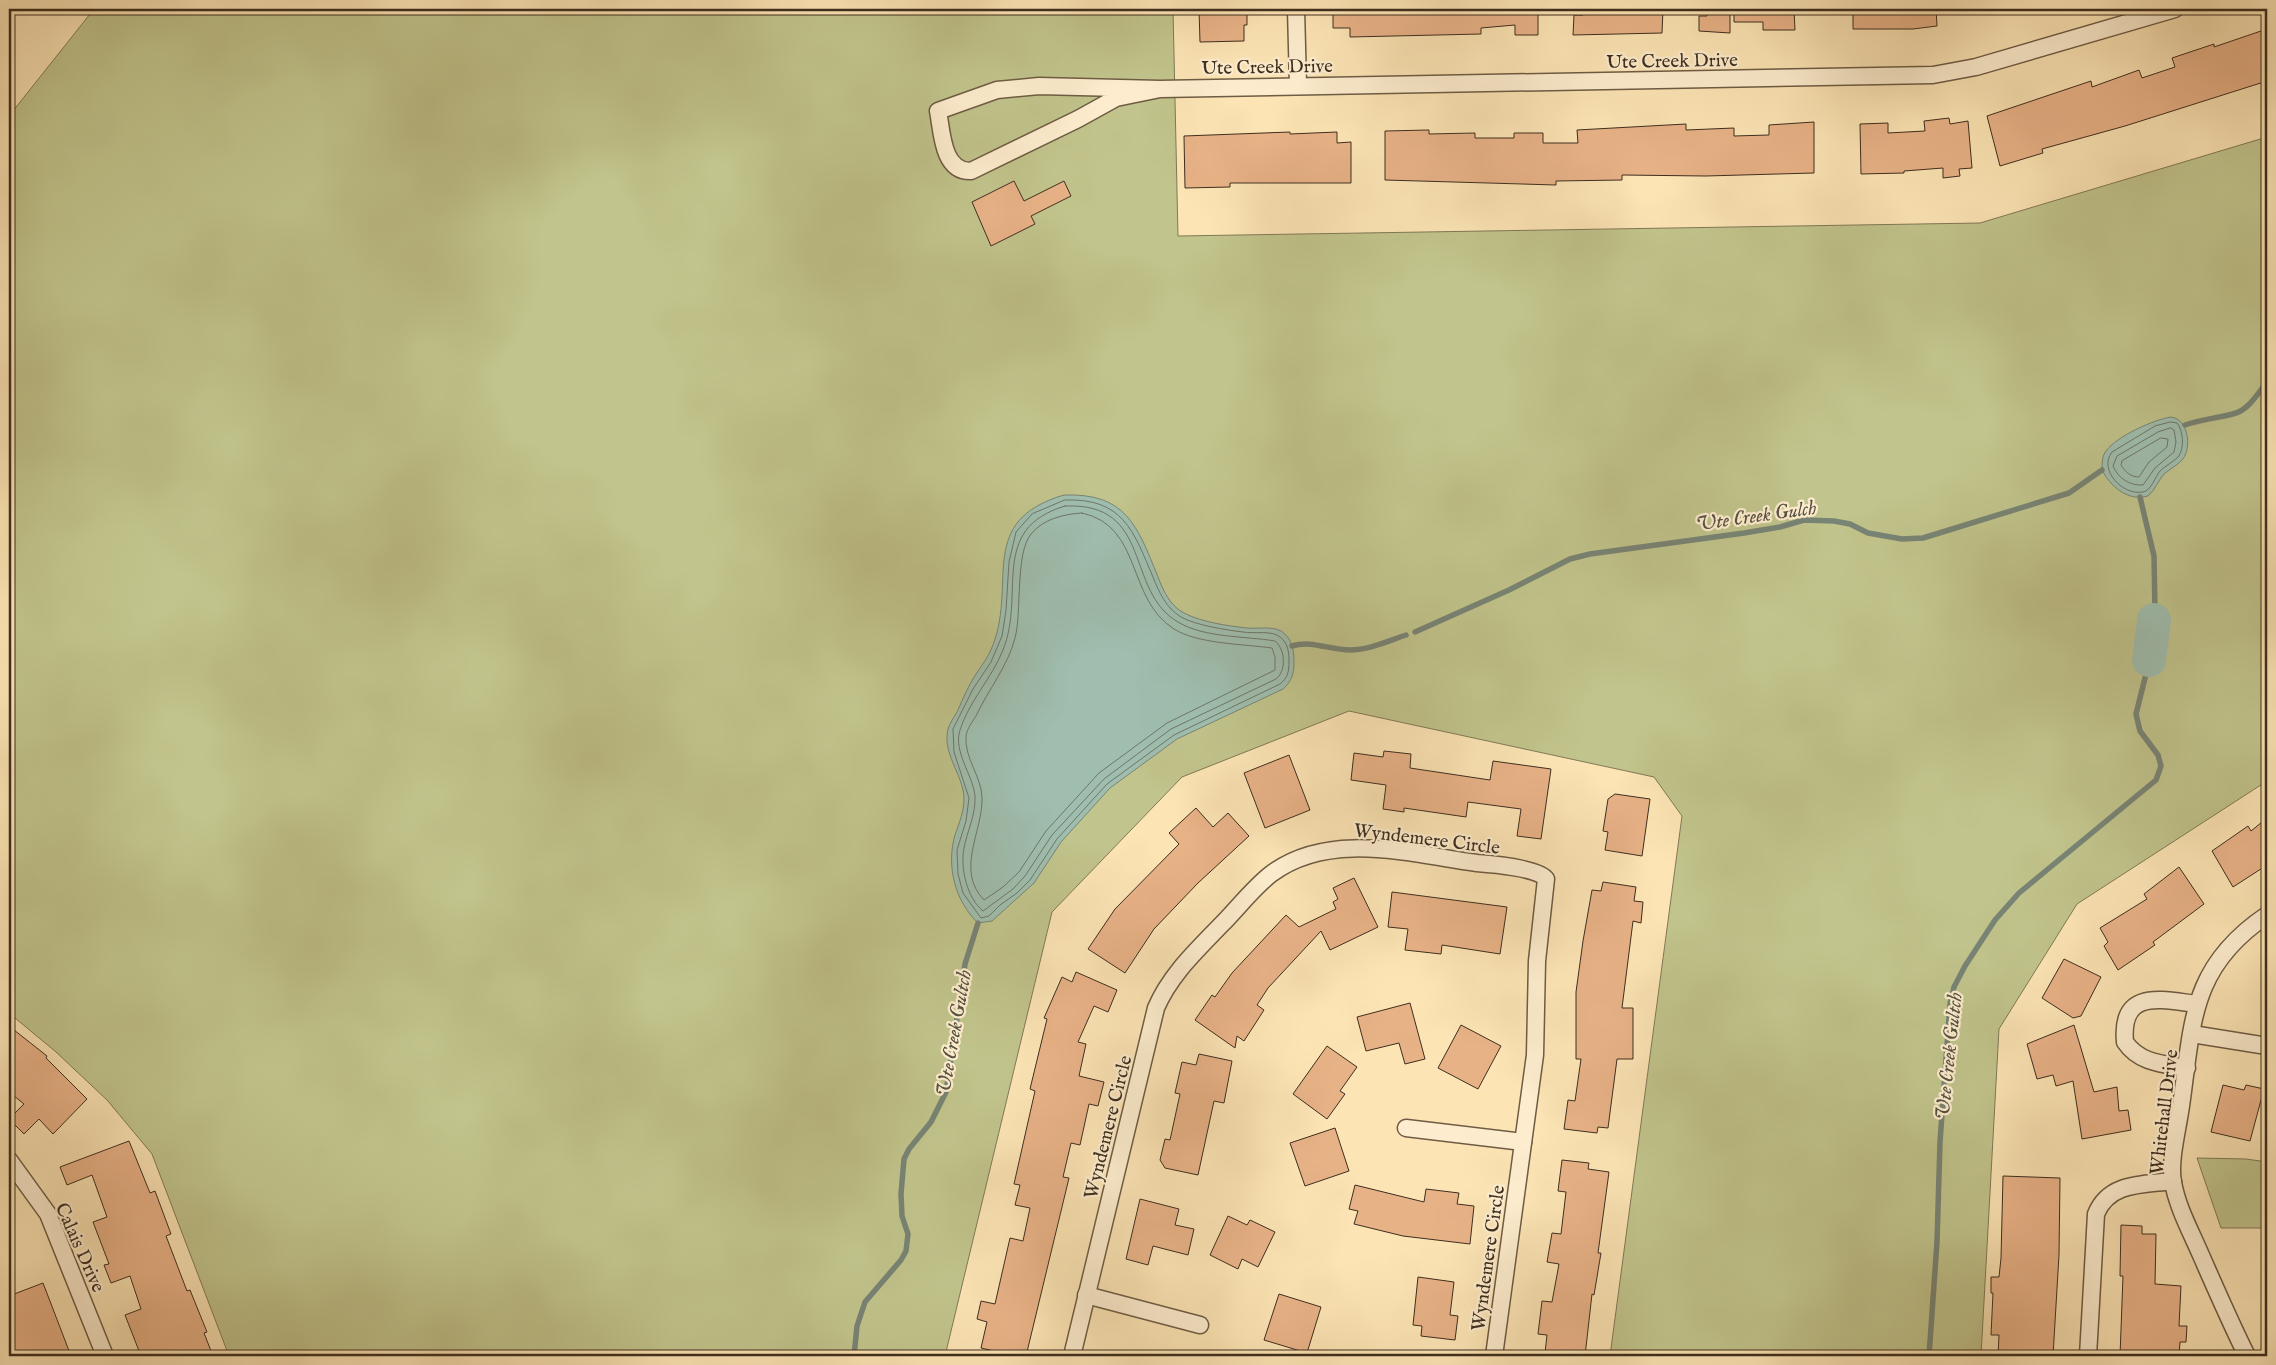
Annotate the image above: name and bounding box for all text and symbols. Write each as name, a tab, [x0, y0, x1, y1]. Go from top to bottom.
street label: Ute Creek Drive	[1606, 49, 1738, 75]
street label: Ute Creek Drive	[1201, 55, 1333, 81]
water label: Ute Creek Gulch	[1694, 496, 1819, 537]
street label: Wyndemere Circle	[1352, 819, 1501, 861]
water label: Ute Creek Gultch	[931, 967, 978, 1098]
water label: Ute Creek Gultch	[1930, 991, 1969, 1121]
street label: Whitehall Drive	[2145, 1048, 2185, 1176]
street label: Wyndemere Circle	[1080, 1053, 1138, 1202]
street label: Wyndemere Circle	[1467, 1184, 1511, 1333]
street label: Calais Drive	[49, 1199, 110, 1297]

